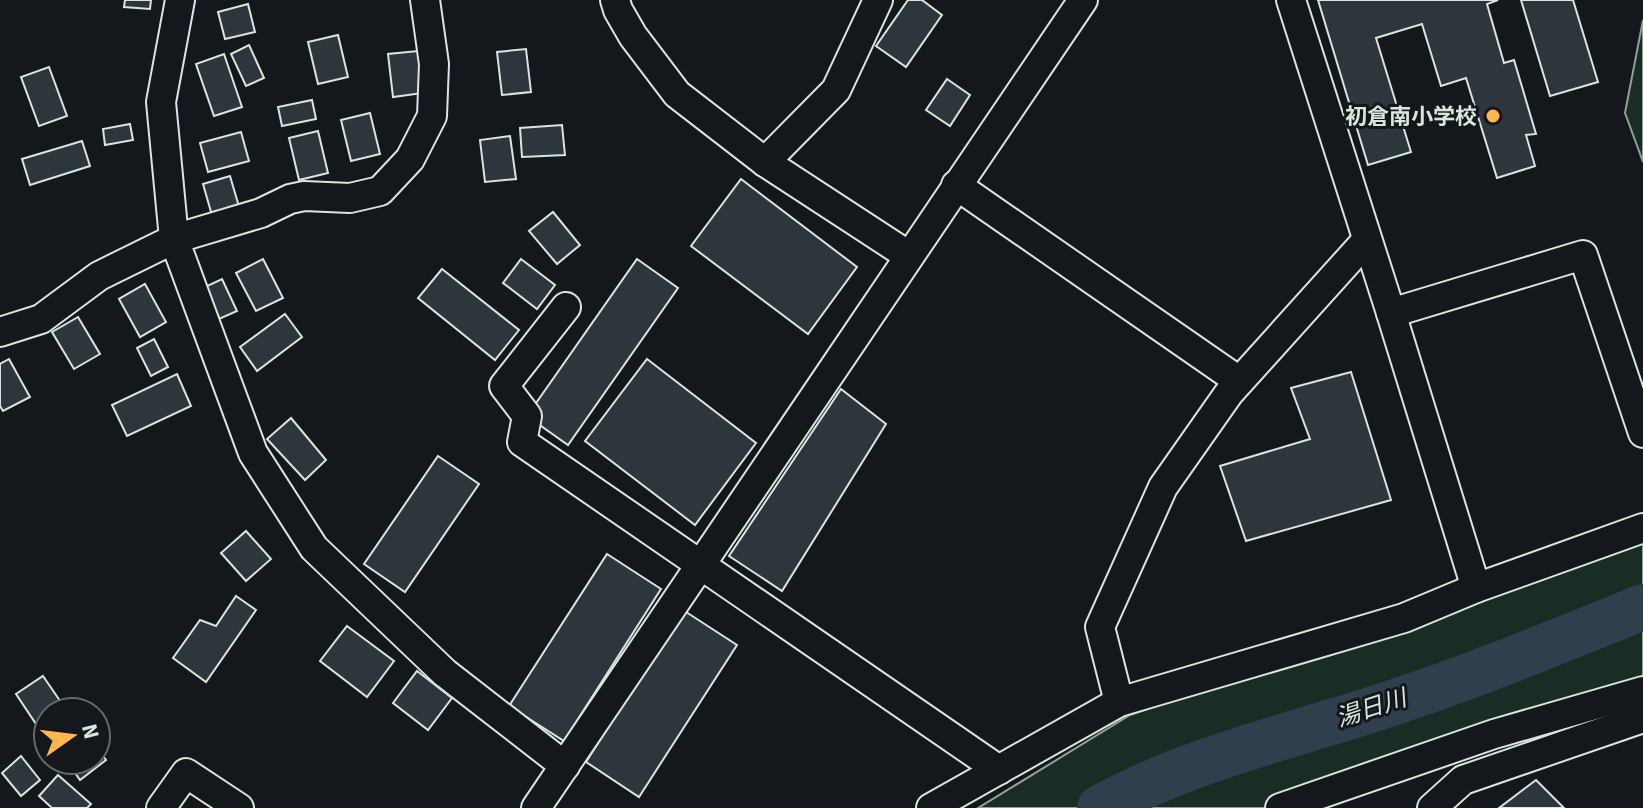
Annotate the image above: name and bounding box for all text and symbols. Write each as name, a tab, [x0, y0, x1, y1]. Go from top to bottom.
place label: 初倉南小学校	[1345, 101, 1477, 133]
marker: 初倉南小学校	[1484, 107, 1502, 125]
water label: 湯日川	[1332, 680, 1414, 736]
north arrow	[32, 696, 112, 776]
text: N	[73, 720, 108, 742]

